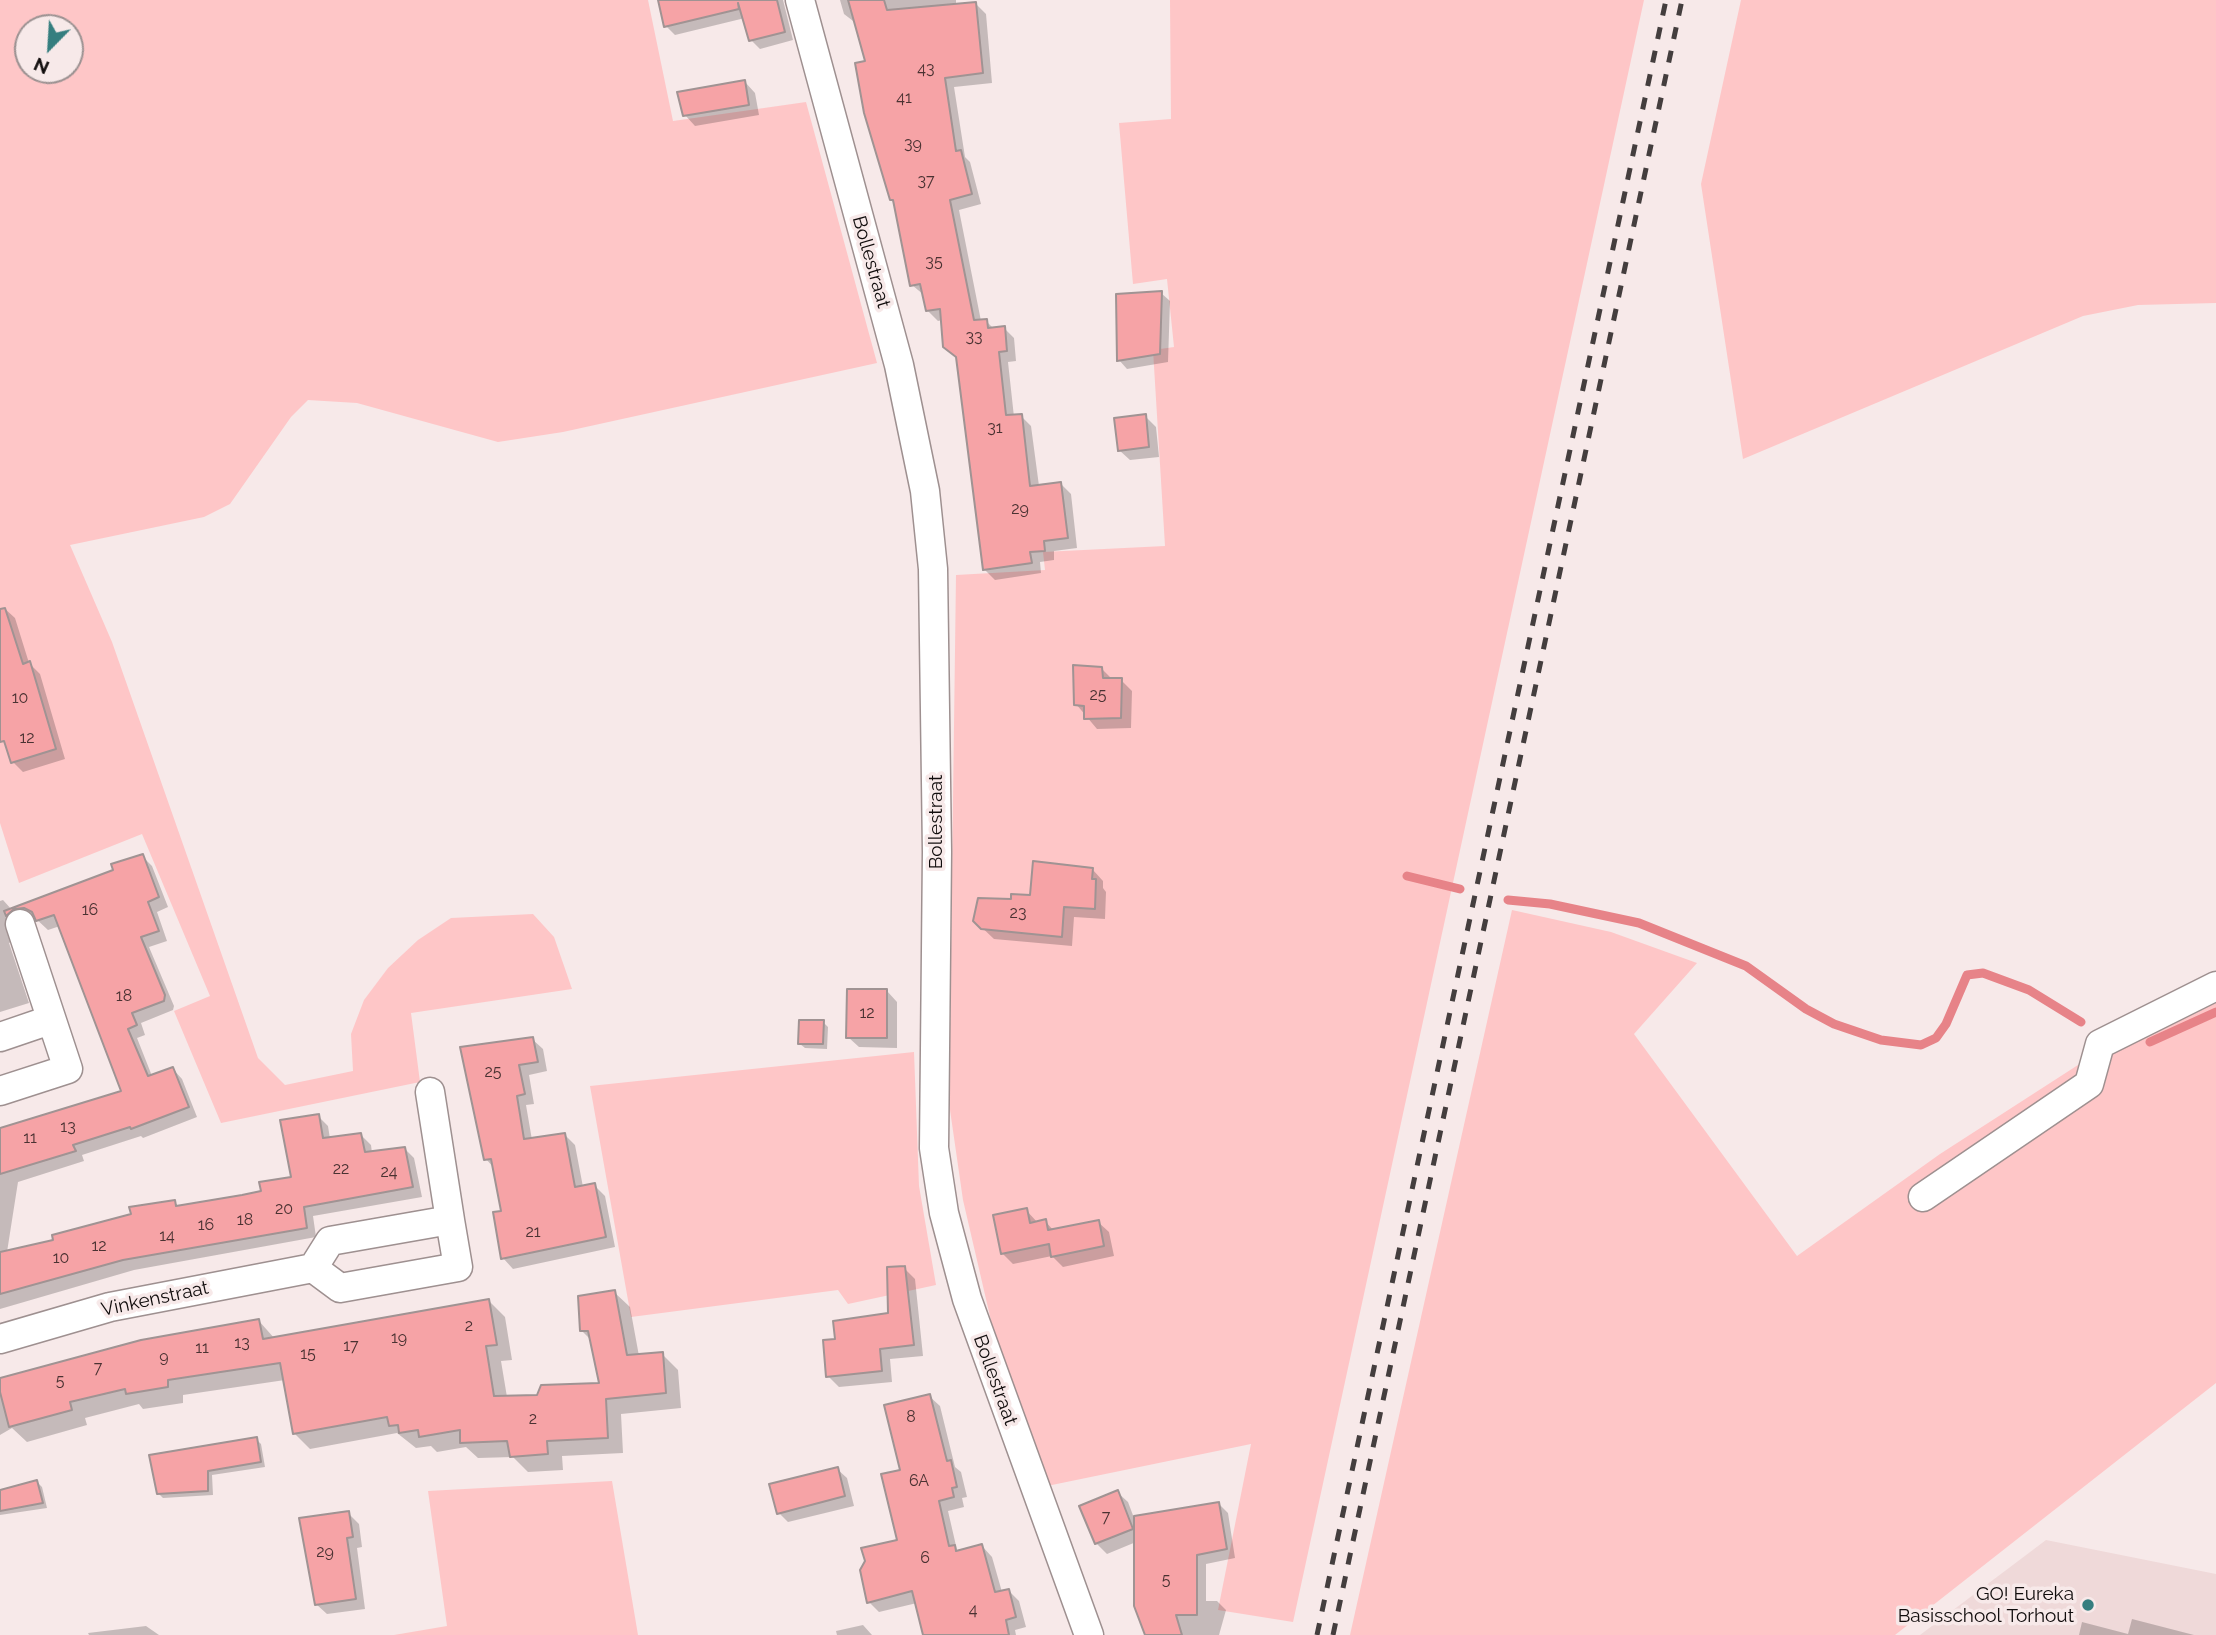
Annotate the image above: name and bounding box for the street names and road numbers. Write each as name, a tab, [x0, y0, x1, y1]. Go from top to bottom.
street label: Bollestraat	[847, 213, 895, 311]
street label: Bollestraat	[925, 775, 947, 869]
street label: Vinkenstraat	[99, 1277, 211, 1321]
street label: Bollestraat	[968, 1332, 1022, 1428]

